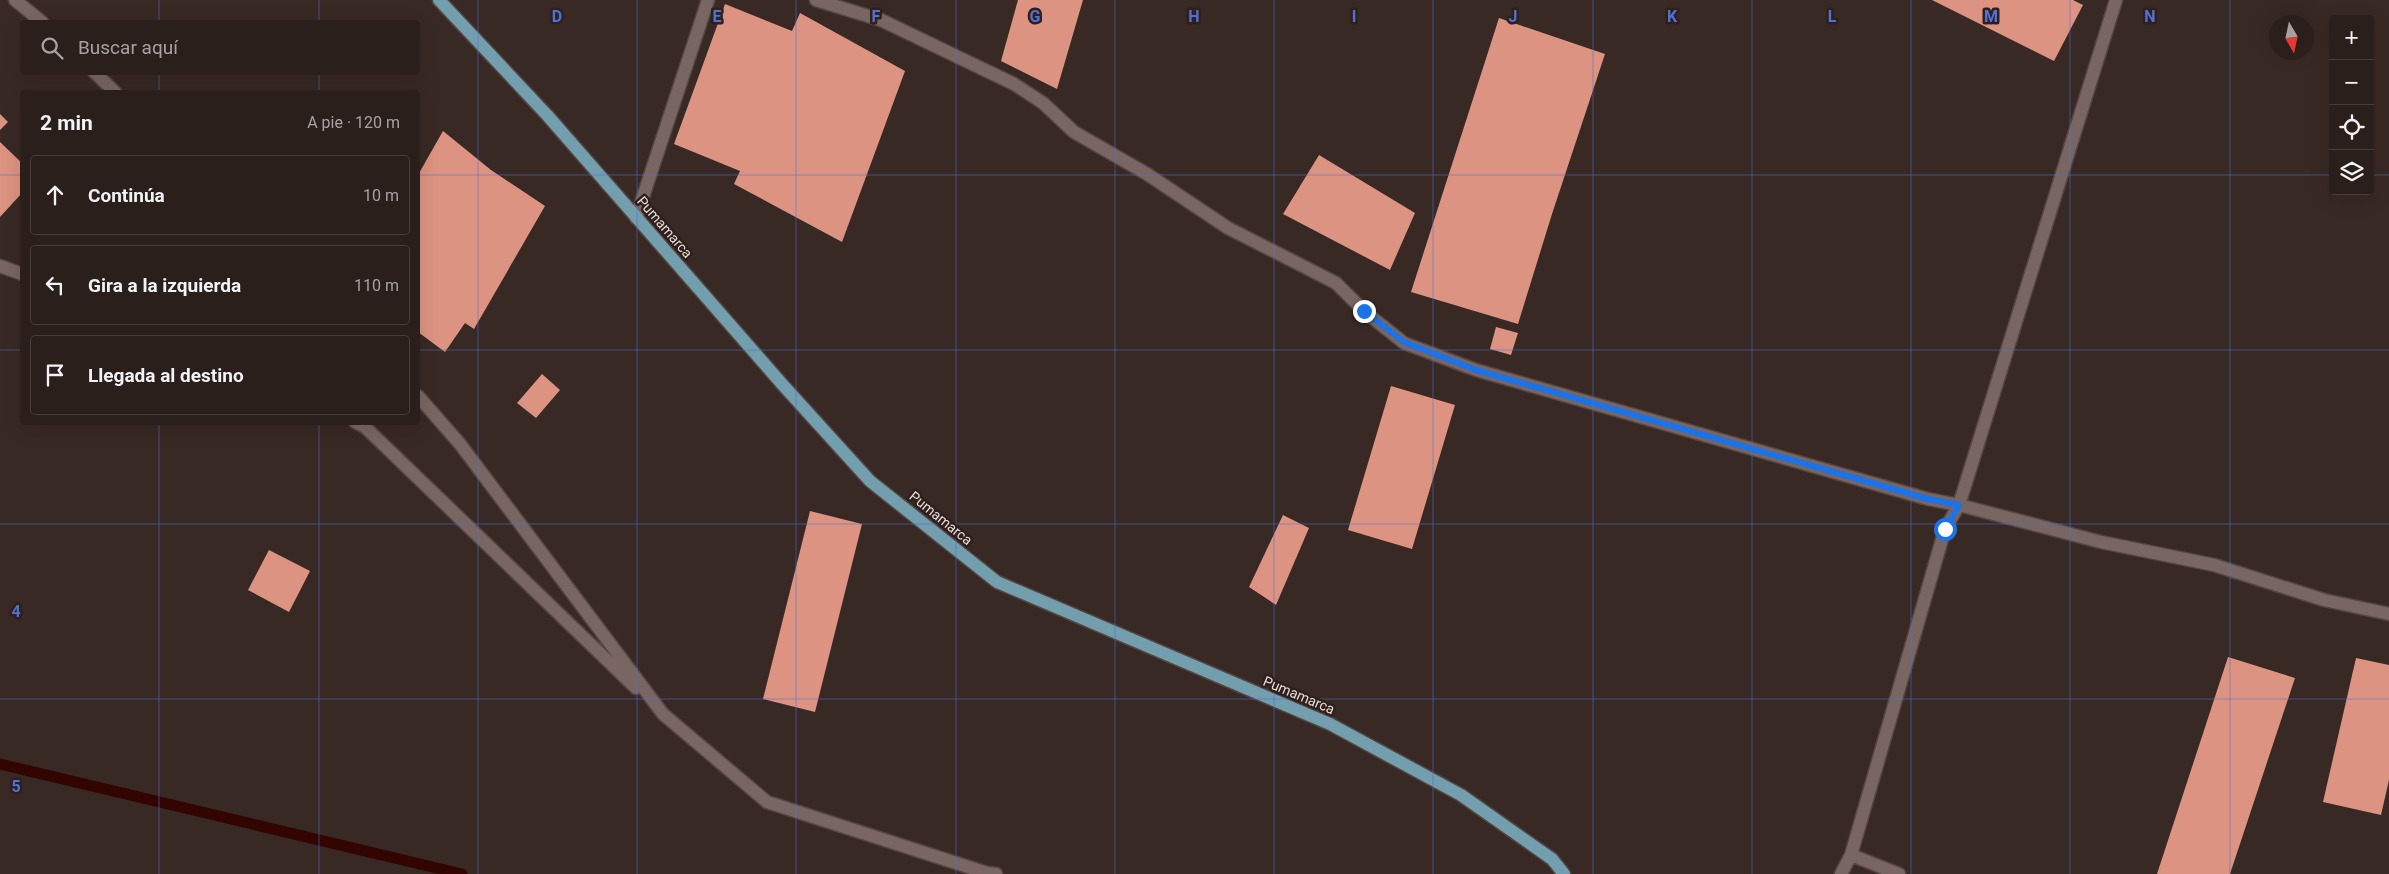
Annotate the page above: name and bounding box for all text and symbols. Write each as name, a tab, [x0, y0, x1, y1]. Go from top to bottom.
text: D	[552, 7, 562, 26]
text: E	[713, 7, 722, 26]
text: F	[872, 7, 881, 26]
text: G	[1030, 7, 1041, 26]
text: H	[1188, 7, 1200, 26]
text: I	[1352, 7, 1356, 26]
text: J	[1509, 7, 1517, 26]
text: K	[1667, 7, 1678, 26]
text: L	[1828, 7, 1837, 26]
text: M	[1984, 7, 1998, 26]
text: N	[2144, 7, 2156, 26]
north arrow	[2269, 15, 2314, 60]
map controls	[2329, 15, 2374, 195]
button: +	[2329, 15, 2374, 60]
search box	[20, 20, 420, 75]
icon: search	[38, 34, 66, 62]
text: Buscar aquí	[78, 36, 178, 59]
button: −	[2329, 60, 2374, 105]
button: locate	[2329, 105, 2374, 150]
text: 2 min	[40, 111, 93, 135]
text: A pie · 120 m	[307, 113, 400, 132]
button: layers	[2329, 150, 2374, 195]
icon: ahead	[41, 181, 69, 209]
text: Continúa	[88, 184, 165, 207]
text: 10 m	[363, 186, 399, 205]
street label: Pumamarca	[634, 193, 696, 261]
icon: left	[41, 271, 69, 299]
text: Gira a la izquierda	[88, 274, 241, 297]
text: 110 m	[354, 276, 399, 295]
route end	[1353, 300, 1376, 323]
icon: arrive	[41, 361, 69, 389]
text: Llegada al destino	[88, 364, 244, 387]
street label: Pumamarca	[906, 488, 976, 548]
route start	[1934, 518, 1957, 541]
text: 4	[11, 602, 21, 621]
street label: Pumamarca	[1261, 673, 1337, 717]
text: 5	[11, 777, 21, 796]

